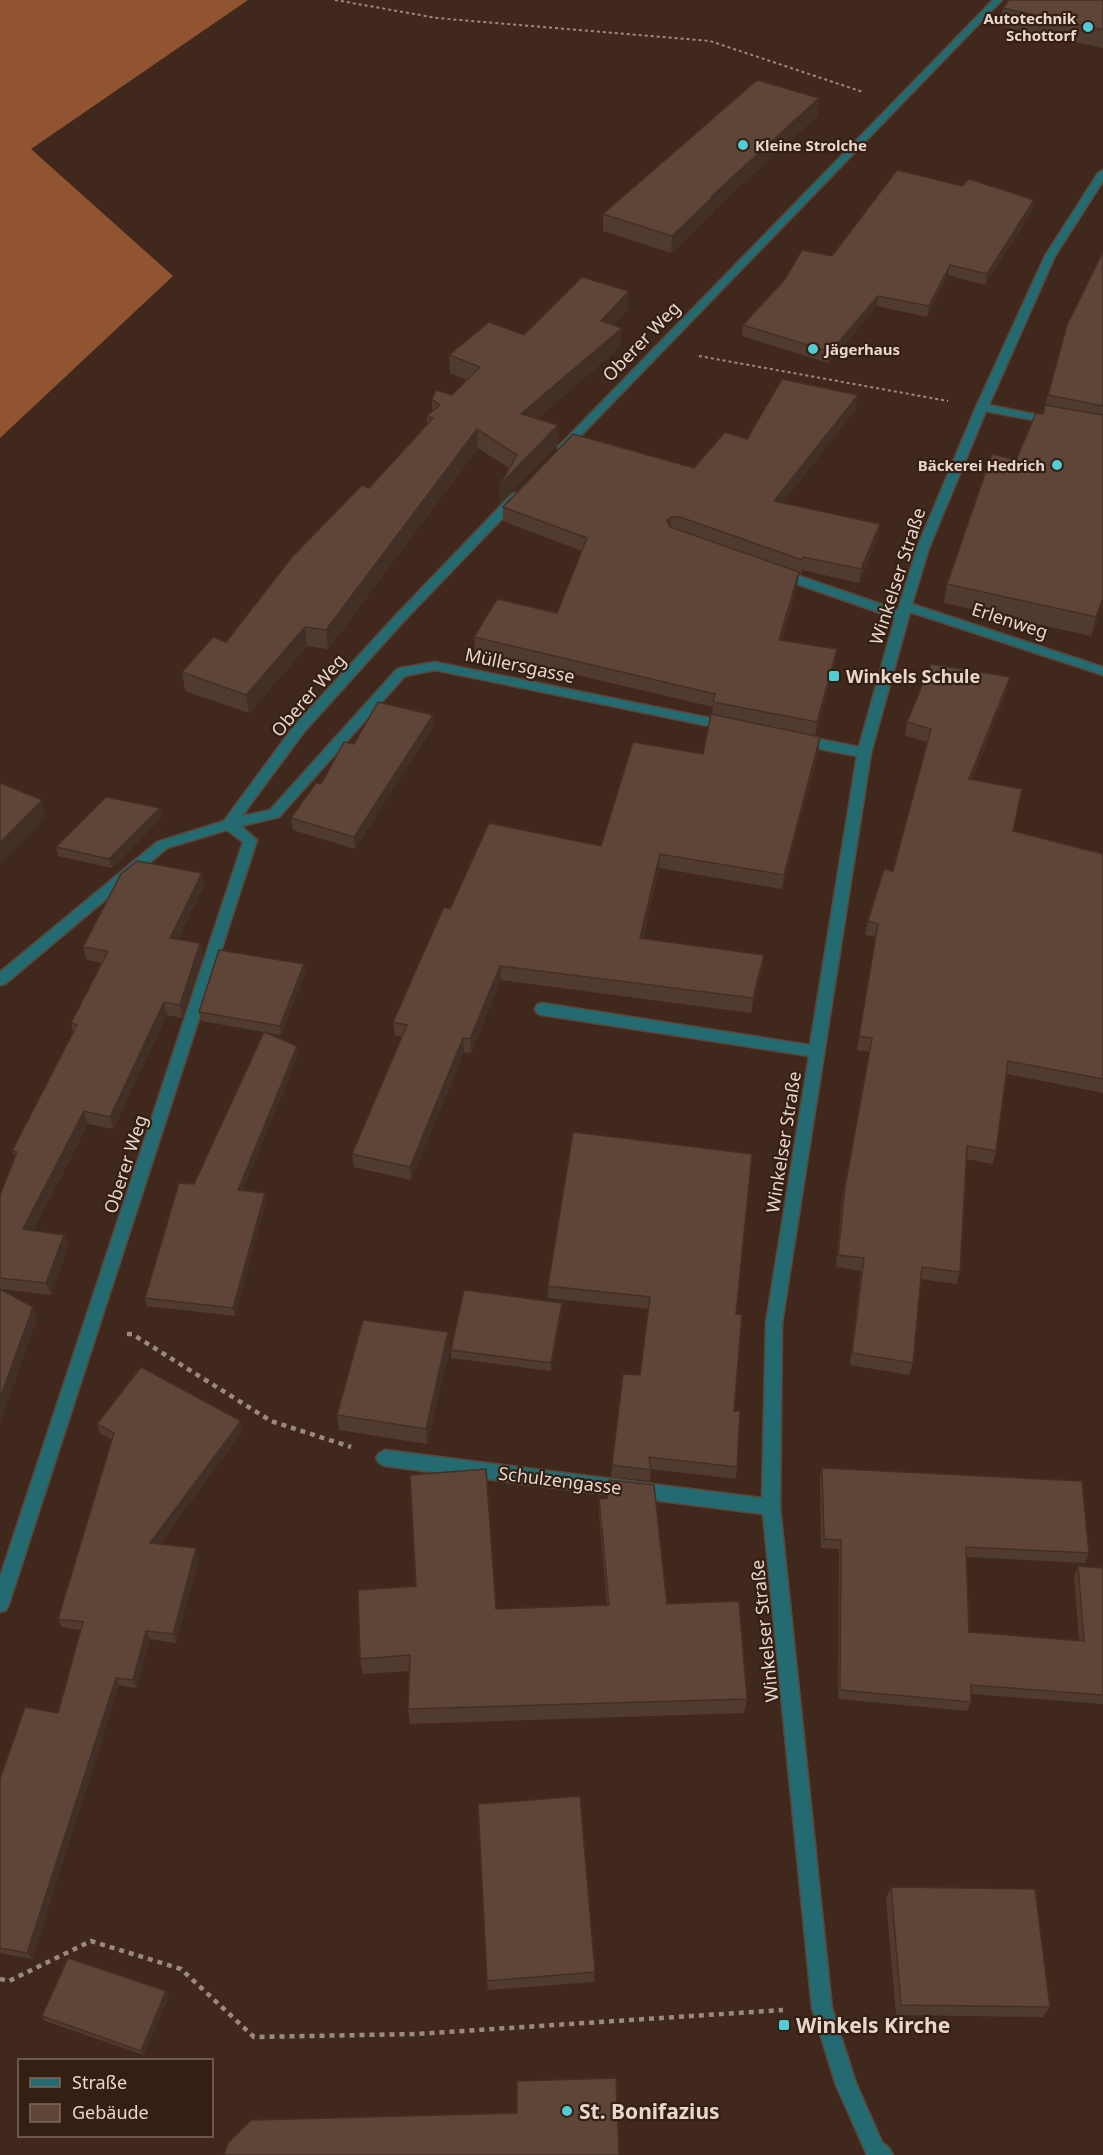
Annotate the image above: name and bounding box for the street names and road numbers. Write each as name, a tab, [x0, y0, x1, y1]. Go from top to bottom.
street label: Oberer Weg	[597, 296, 685, 386]
street label: Winkelser Straße	[864, 504, 930, 648]
street label: Erlenweg	[969, 596, 1051, 644]
street label: Müllersgasse	[463, 642, 577, 688]
street label: Oberer Weg	[265, 649, 351, 741]
street label: Winkelser Straße	[760, 1070, 806, 1214]
street label: Oberer Weg	[98, 1112, 152, 1216]
street label: Schulzengasse	[497, 1461, 623, 1499]
street label: Winkelser Straße	[745, 1559, 783, 1703]

